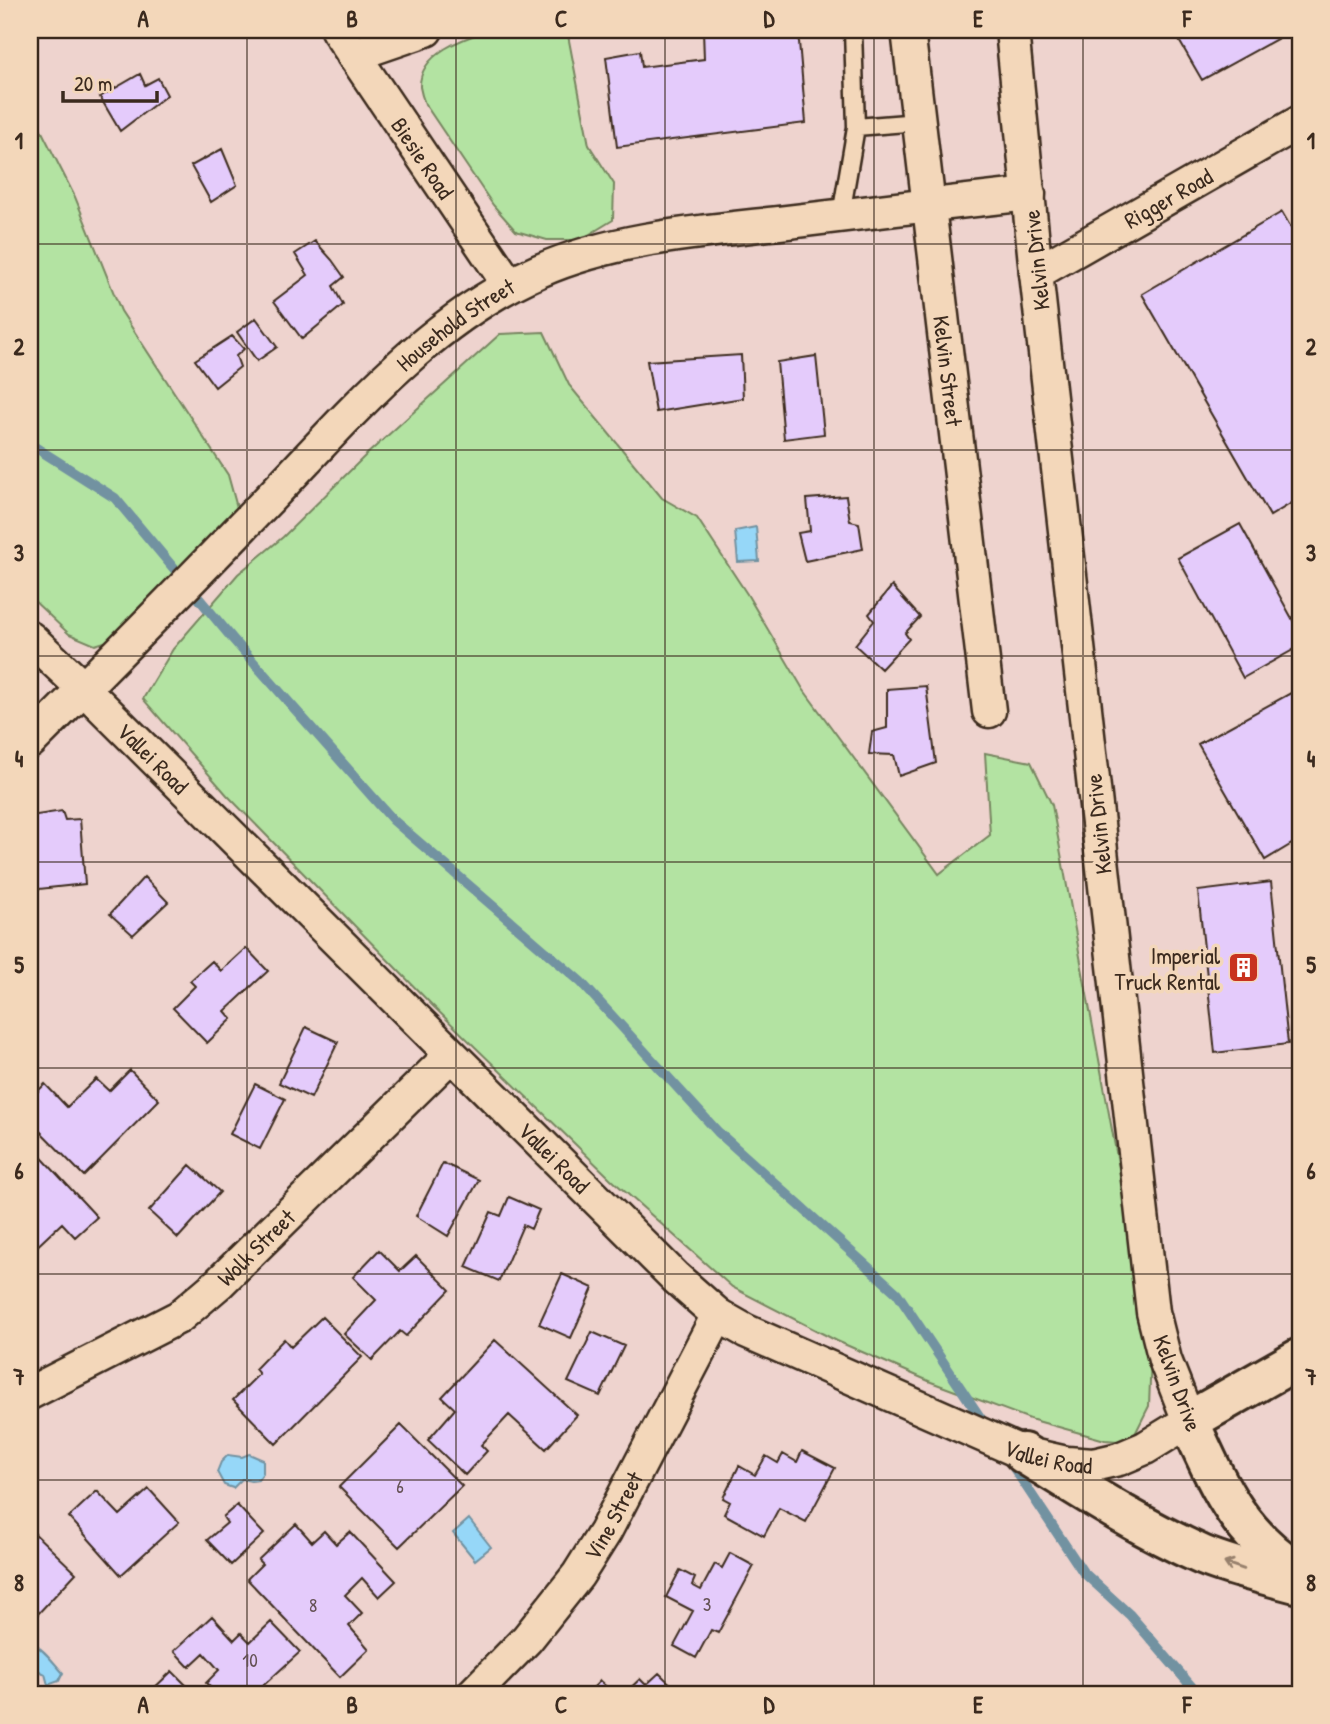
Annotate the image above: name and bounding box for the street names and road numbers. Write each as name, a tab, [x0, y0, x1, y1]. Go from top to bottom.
street label: Biesie Road	[384, 111, 462, 205]
street label: Rigger Road	[1118, 160, 1218, 235]
street label: Kelvin Drive	[1015, 208, 1057, 312]
street label: Household Street	[389, 270, 521, 378]
street label: Kelvin Street	[927, 314, 971, 429]
street label: Vallei Road	[111, 715, 196, 800]
street label: Kelvin Drive	[1077, 772, 1119, 876]
street label: Vallei Road	[512, 1115, 597, 1200]
street label: Wolk Street	[210, 1201, 302, 1292]
street label: Kelvin Drive	[1146, 1330, 1210, 1436]
street label: Vallei Road	[999, 1431, 1093, 1480]
street label: Vine Street	[576, 1465, 650, 1566]

